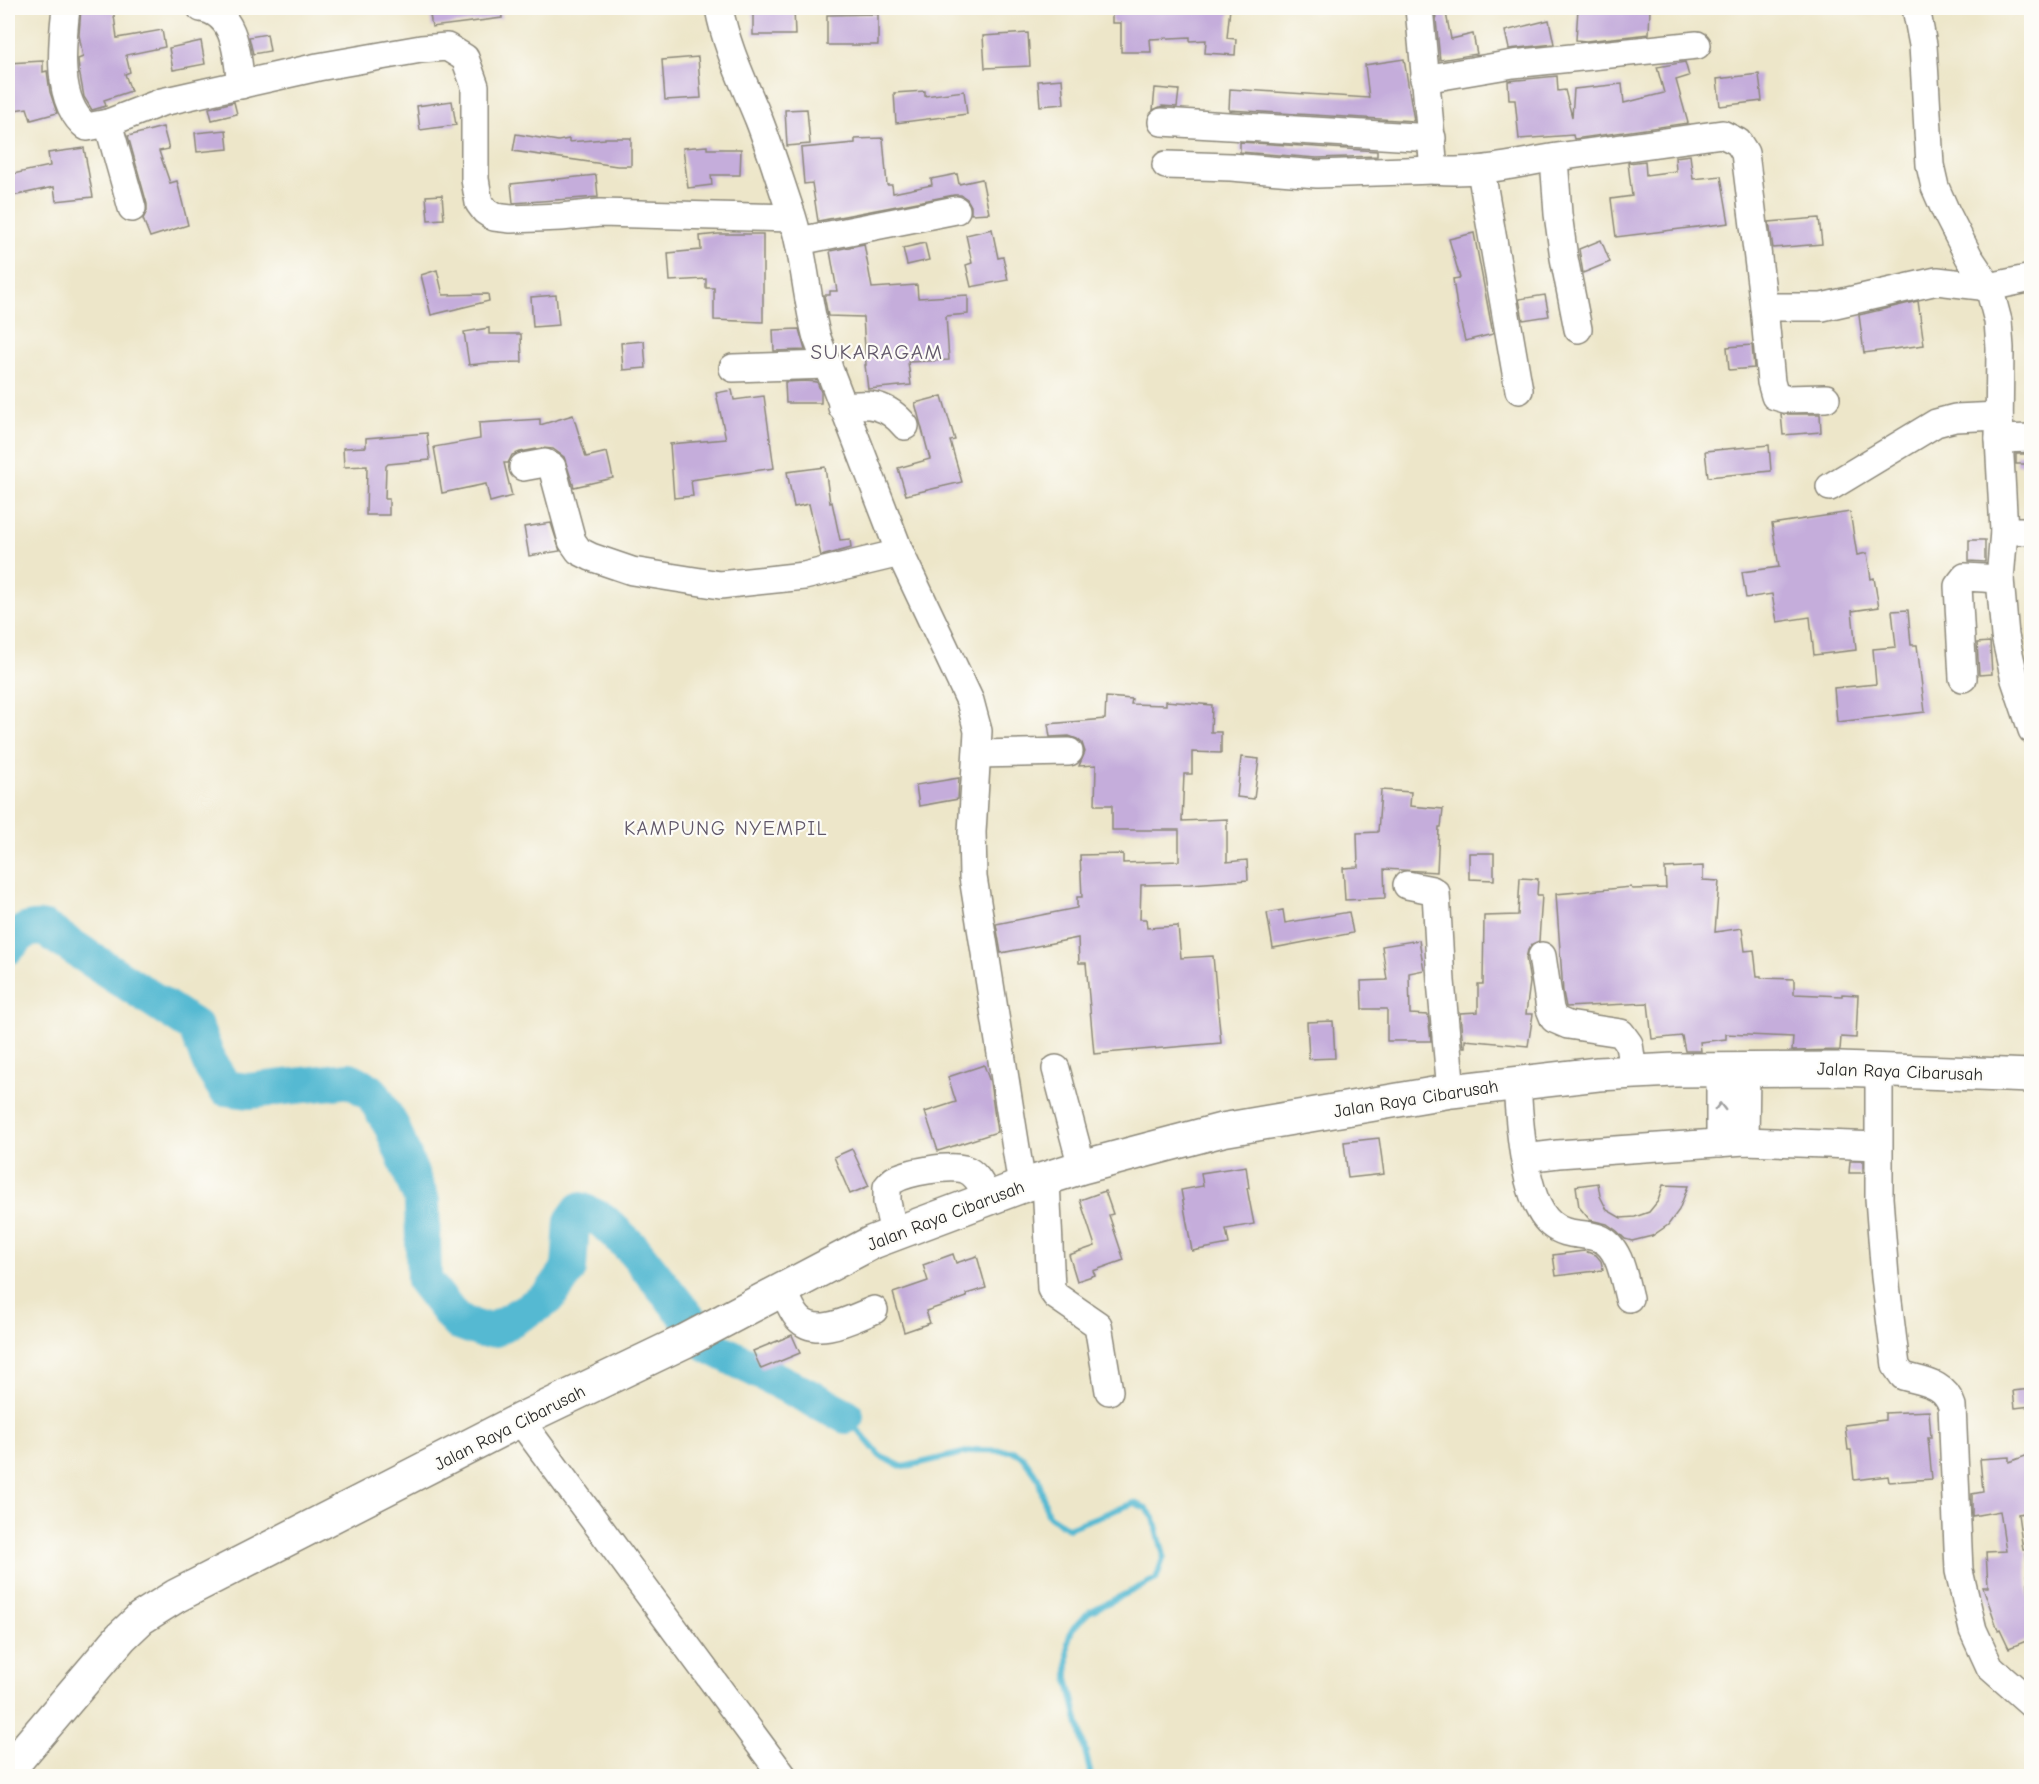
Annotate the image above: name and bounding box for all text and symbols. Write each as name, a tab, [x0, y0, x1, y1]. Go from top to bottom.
district label: SUKARAGAM	[810, 340, 944, 364]
district label: KAMPUNG NYEMPIL	[624, 817, 828, 840]
street label: Jalan Raya Cibarusah	[1817, 1059, 1983, 1085]
street label: Jalan Raya Cibarusah	[1332, 1076, 1500, 1122]
one-way arrow	[1714, 1102, 1726, 1111]
street label: Jalan Raya Cibarusah	[865, 1176, 1027, 1256]
street label: Jalan Raya Cibarusah	[431, 1381, 589, 1475]

